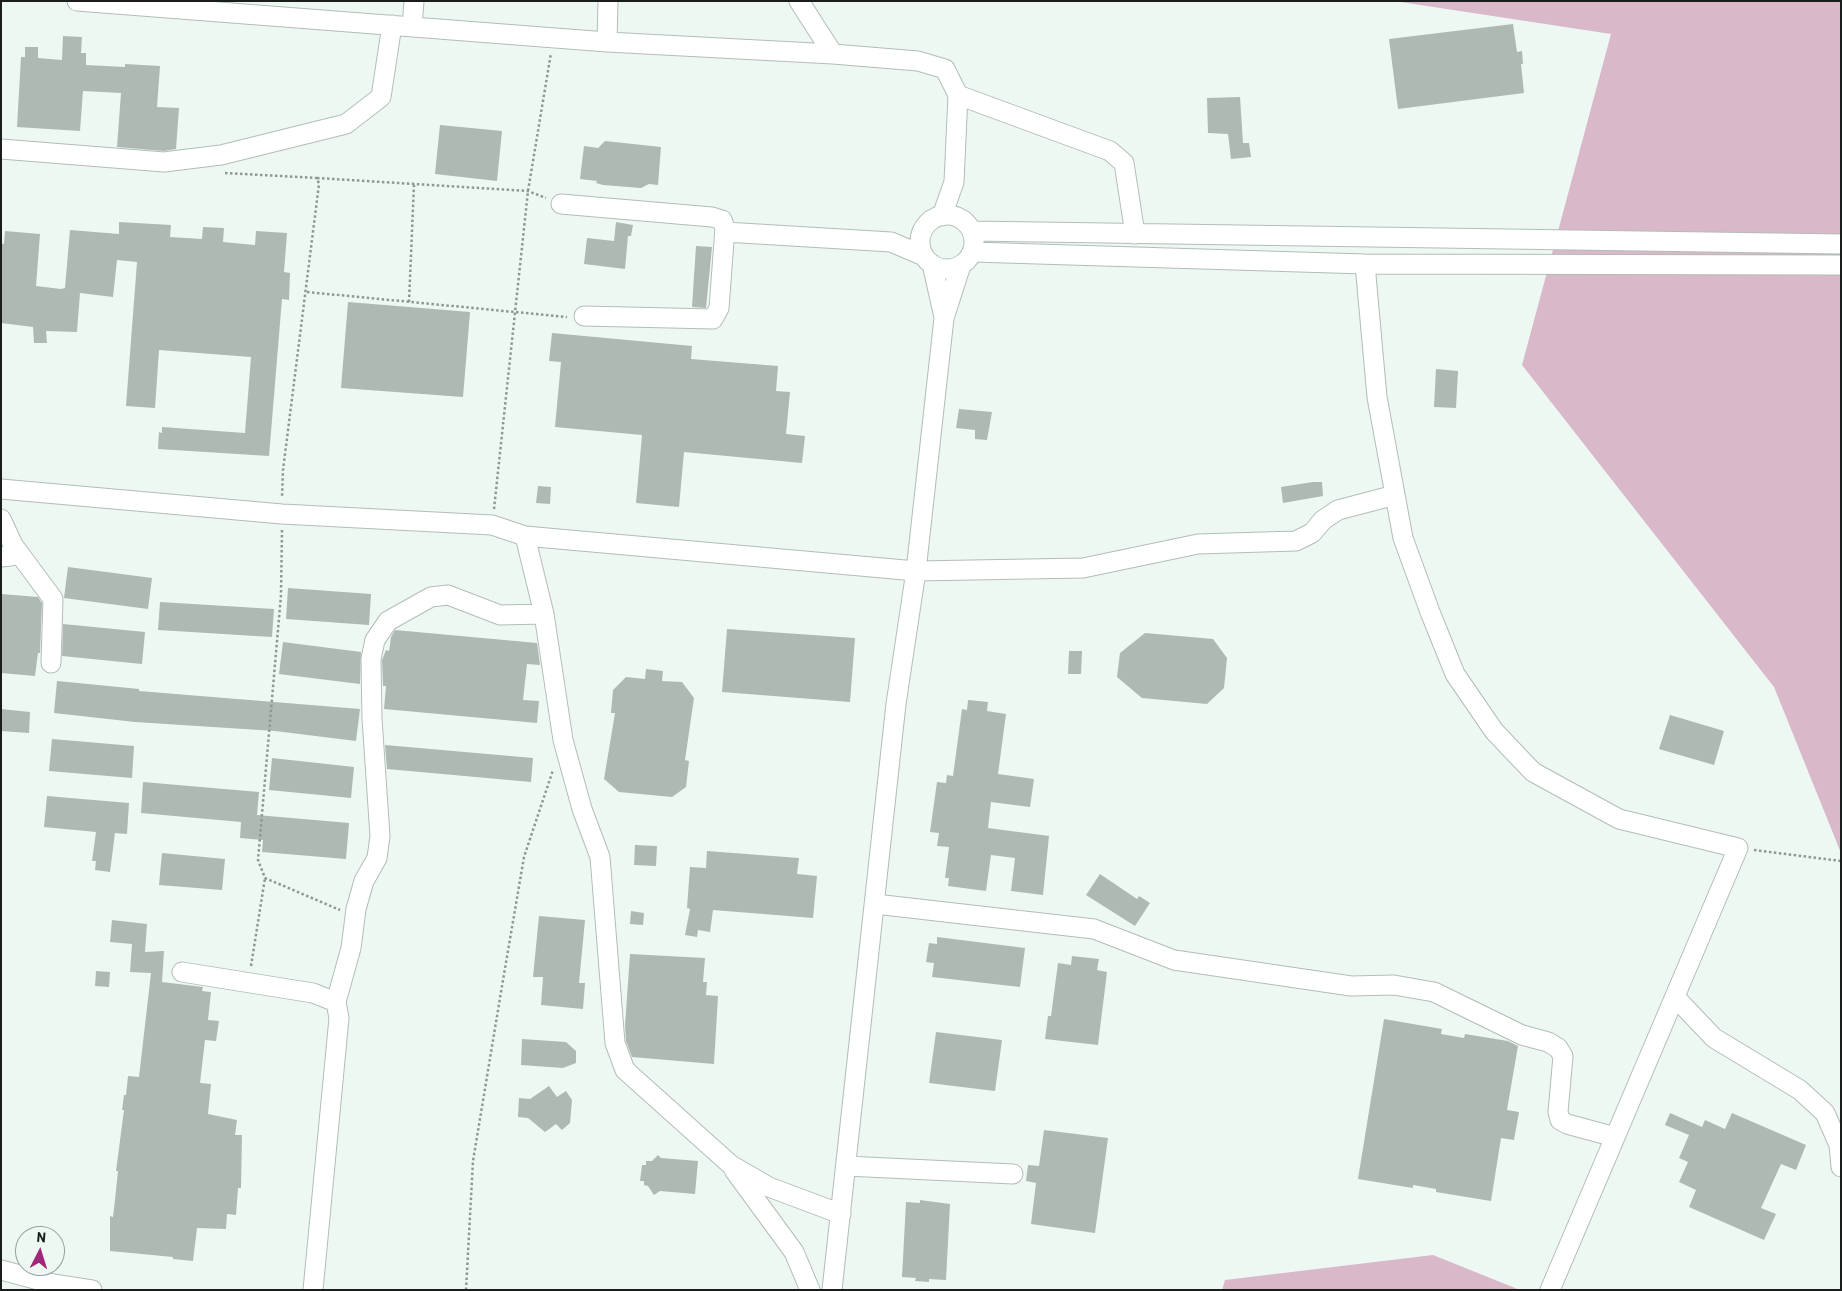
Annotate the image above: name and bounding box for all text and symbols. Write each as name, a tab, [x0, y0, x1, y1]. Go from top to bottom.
north arrow	[15, 1226, 65, 1276]
text: N	[36, 1228, 47, 1245]

